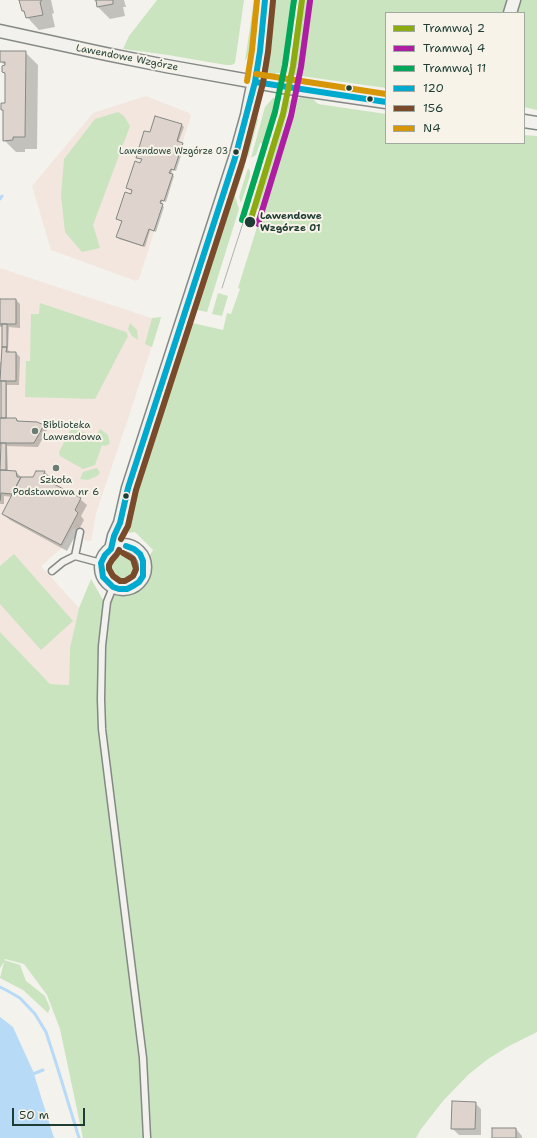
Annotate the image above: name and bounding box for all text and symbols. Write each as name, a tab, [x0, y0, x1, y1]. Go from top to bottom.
legend	[385, 12, 525, 144]
text: Tramwaj 2	[423, 20, 485, 36]
text: Tramwaj 4	[423, 40, 485, 56]
street label: Lawendowe Wzgórze	[75, 42, 179, 74]
text: Tramwaj 11	[423, 60, 486, 76]
text: 120	[423, 80, 444, 96]
unlabelled marker	[344, 83, 354, 93]
unlabelled marker	[365, 94, 375, 104]
text: 156	[423, 100, 443, 116]
text: N4	[423, 120, 441, 136]
place label: Lawendowe Wzgórze 03	[119, 147, 228, 157]
marker: Lawendowe Wzgórze 03	[231, 147, 241, 157]
place label: Lawendowe Wzgórze 01	[260, 210, 322, 234]
marker: Lawendowe Wzgórze 01	[243, 215, 257, 229]
place label: Biblioteka Lawendowa	[43, 419, 102, 442]
marker: Biblioteka Lawendowa	[30, 426, 40, 436]
marker: Szkoła Podstawowa nr 6	[51, 463, 61, 473]
place label: Szkoła Podstawowa nr 6	[13, 474, 99, 498]
unlabelled marker	[121, 491, 131, 501]
scale bar	[14, 1100, 87, 1126]
text: 50 m	[19, 1107, 49, 1123]

